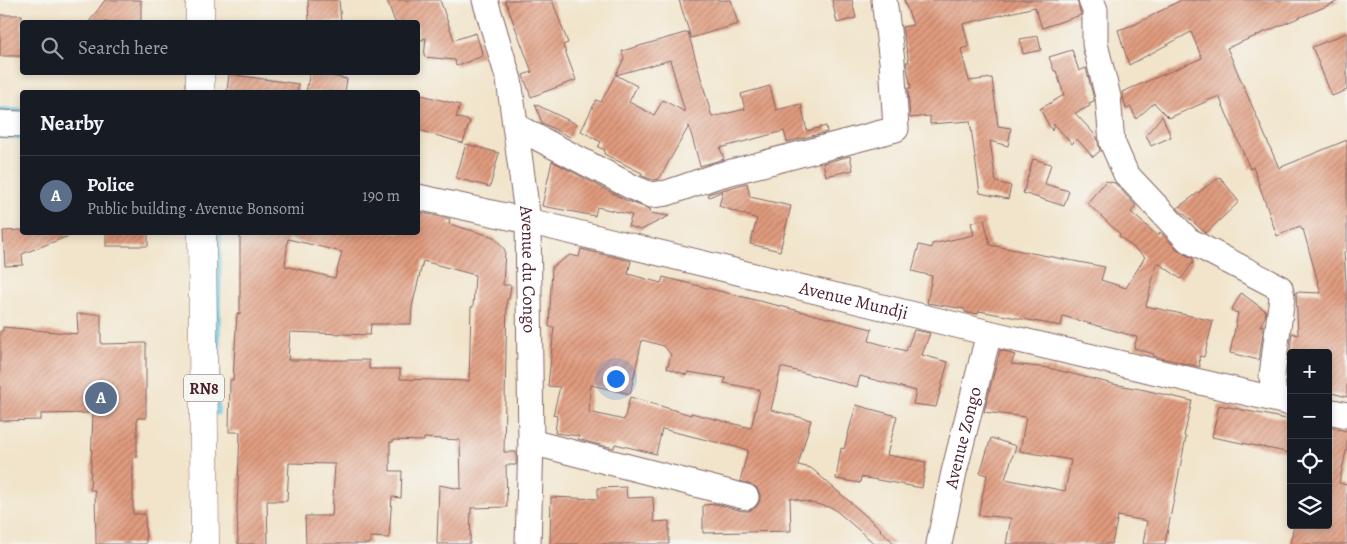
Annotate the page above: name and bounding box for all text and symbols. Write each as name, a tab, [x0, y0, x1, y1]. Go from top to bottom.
search box	[20, 20, 420, 75]
icon: search	[38, 34, 66, 62]
text: Search here	[78, 35, 168, 61]
text: Nearby	[40, 109, 103, 137]
text: Police	[87, 172, 134, 198]
text: A	[51, 185, 61, 207]
text: 190 m	[362, 185, 400, 207]
text: Public building · Avenue Bonsomi	[87, 198, 305, 220]
street label: Avenue du Congo	[514, 203, 542, 333]
street label: Avenue Mundji	[796, 275, 911, 325]
map controls	[1287, 349, 1332, 529]
button: +	[1287, 349, 1332, 394]
your location	[603, 366, 629, 392]
road number: RN8	[184, 374, 224, 402]
pin: A	[85, 379, 117, 417]
street label: Avenue Zongo	[939, 384, 987, 492]
button: −	[1287, 394, 1332, 439]
button: locate	[1287, 439, 1332, 484]
button: layers	[1287, 484, 1332, 529]

